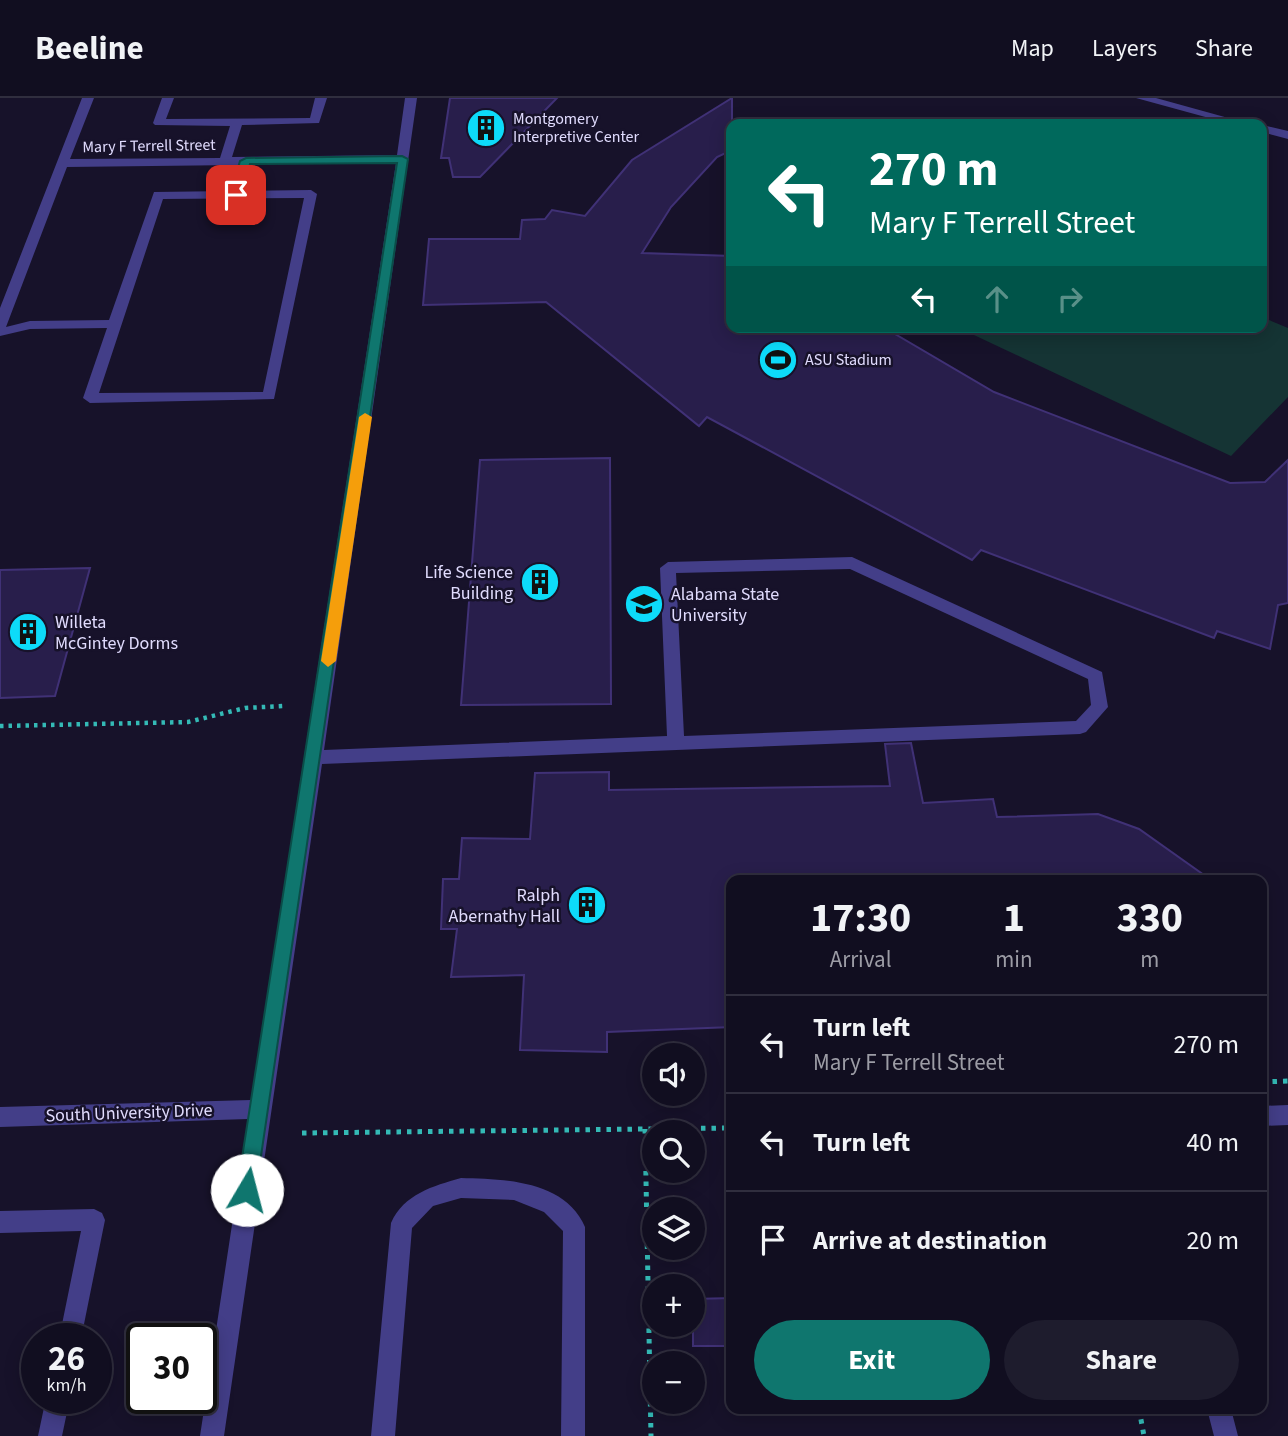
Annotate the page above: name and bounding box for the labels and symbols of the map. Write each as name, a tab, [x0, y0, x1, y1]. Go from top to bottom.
building icon: Montgomery Interpretive Center	[465, 107, 507, 149]
place label: Montgomery Interpretive Center	[513, 108, 640, 148]
street label: Mary F Terrell Street	[82, 134, 216, 158]
pin	[206, 165, 266, 225]
sports icon: ASU Stadium	[757, 339, 799, 381]
place label: ASU Stadium	[805, 349, 892, 371]
place label: Life Science Building	[424, 560, 513, 606]
building icon: Life Science Building	[519, 561, 561, 603]
place label: Alabama State University	[671, 582, 779, 628]
school or university icon: Alabama State University	[623, 583, 665, 625]
place label: Willeta McGintey Dorms	[55, 610, 178, 656]
building icon: Willeta McGintey Dorms	[7, 611, 49, 653]
place label: Ralph Abernathy Hall	[449, 883, 560, 929]
building icon: Ralph Abernathy Hall	[566, 884, 608, 926]
street label: South University Drive	[45, 1098, 213, 1128]
position arrow	[210, 1153, 284, 1227]
speed limit sign: 30	[126, 1323, 217, 1414]

